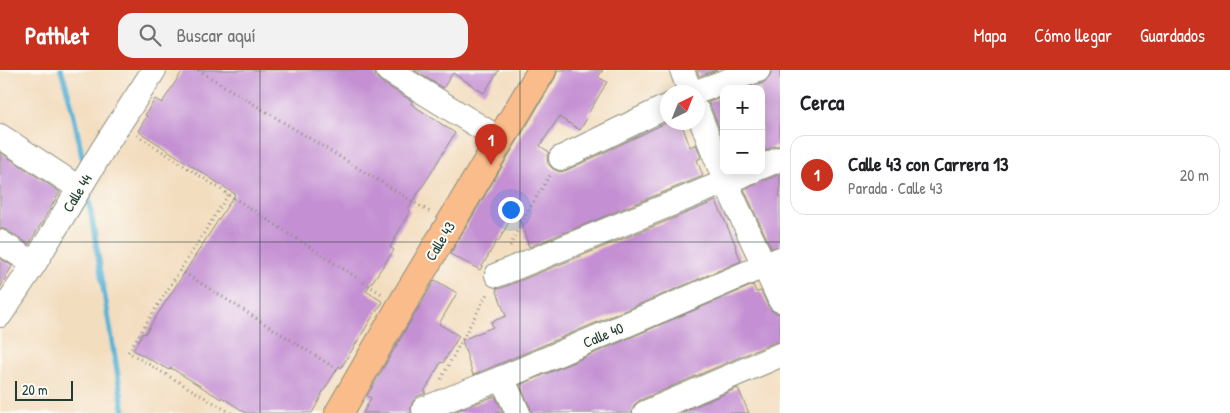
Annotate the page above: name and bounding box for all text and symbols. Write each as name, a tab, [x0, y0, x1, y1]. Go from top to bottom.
search box	[118, 13, 468, 58]
text: Pathlet	[25, 19, 88, 51]
icon: search	[136, 21, 164, 49]
text: Buscar aquí	[176, 22, 256, 48]
text: Mapa	[974, 23, 1006, 48]
text: Cómo llegar	[1034, 23, 1112, 48]
text: Guardados	[1140, 23, 1205, 48]
north arrow	[660, 85, 705, 130]
map controls	[720, 85, 765, 175]
button: +	[720, 85, 765, 130]
text: Cerca	[800, 88, 844, 117]
pin: 1	[475, 124, 507, 165]
button: −	[720, 130, 765, 175]
text: Calle 43 con Carrera 13	[848, 151, 1009, 177]
text: 1	[814, 164, 820, 186]
text: 20 m	[1180, 164, 1209, 186]
street label: Calle 44	[57, 170, 97, 216]
text: Parada · Calle 43	[848, 177, 943, 199]
your location	[498, 197, 524, 223]
street label: Calle 43	[420, 217, 460, 265]
street label: Calle 40	[579, 317, 627, 353]
scale bar	[15, 378, 72, 401]
text: 20 m	[22, 380, 48, 399]

